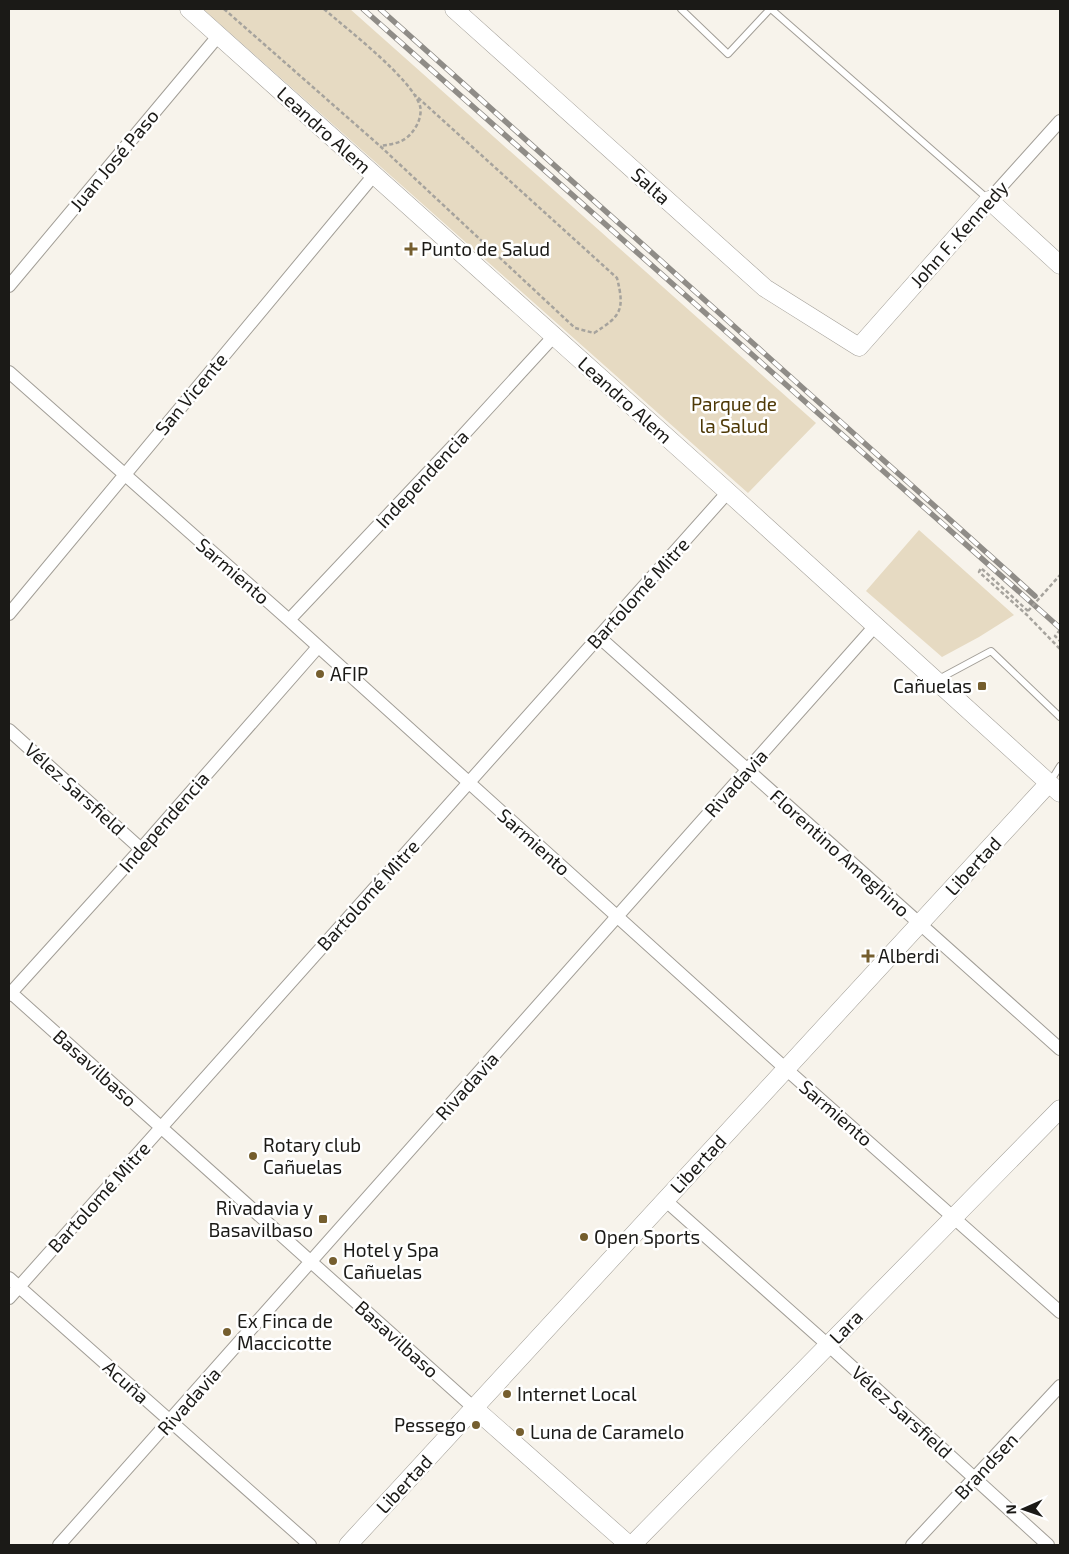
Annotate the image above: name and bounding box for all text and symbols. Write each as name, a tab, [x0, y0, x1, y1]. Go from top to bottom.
street label: Leandro Alem	[273, 81, 376, 178]
street label: Juan José Paso	[64, 104, 163, 215]
street label: Salta	[627, 162, 675, 209]
street label: John F. Kennedy	[905, 176, 1012, 292]
place label: Punto de Salud	[421, 237, 550, 260]
marker: Punto de Salud	[405, 243, 417, 255]
street label: San Vicente	[150, 348, 232, 439]
street label: Leandro Alem	[574, 351, 677, 448]
park label: Parque de la Salud	[691, 392, 777, 437]
street label: Independencia	[370, 425, 473, 533]
street label: Bartolomé Mitre	[582, 532, 694, 653]
street label: Sarmiento	[192, 533, 275, 609]
place label: AFIP	[330, 662, 368, 685]
marker: AFIP	[314, 668, 326, 680]
place label: Cañuelas	[893, 674, 972, 697]
marker: Cañuelas	[976, 680, 988, 692]
street label: Vélez Sarsfield	[20, 737, 130, 840]
street label: Rivadavia	[699, 744, 772, 821]
street label: Independencia	[114, 767, 214, 877]
street label: Florentino Ameghino	[766, 784, 915, 921]
street label: Sarmiento	[493, 803, 575, 880]
street label: Libertad	[940, 832, 1005, 900]
street label: Bartolomé Mitre	[312, 834, 424, 955]
place label: Alberdi	[878, 944, 940, 967]
marker: Alberdi	[862, 950, 874, 962]
street label: Basavilbaso	[49, 1024, 142, 1111]
street label: Rivadavia	[430, 1047, 503, 1124]
street label: Sarmiento	[795, 1075, 878, 1151]
street label: Libertad	[665, 1130, 730, 1198]
place label: Rotary club Cañuelas	[263, 1133, 361, 1178]
street label: Bartolomé Mitre	[43, 1136, 155, 1257]
marker: Rotary club Cañuelas	[247, 1150, 259, 1162]
place label: Rivadavia y Basavilbaso	[209, 1196, 313, 1241]
marker: Rivadavia y Basavilbaso	[317, 1213, 329, 1225]
place label: Open Sports	[594, 1225, 700, 1248]
marker: Open Sports	[578, 1231, 590, 1243]
place label: Hotel y Spa Cañuelas	[343, 1238, 439, 1283]
marker: Hotel y Spa Cañuelas	[327, 1255, 339, 1267]
street label: Basavilbaso	[351, 1295, 444, 1382]
street label: Lara	[824, 1305, 867, 1348]
place label: Ex Finca de Maccicotte	[237, 1309, 333, 1354]
marker: Ex Finca de Maccicotte	[221, 1326, 233, 1338]
street label: Acuña	[99, 1355, 154, 1408]
street label: Vélez Sarsfield	[847, 1360, 957, 1463]
street label: Rivadavia	[152, 1362, 225, 1439]
place label: Internet Local	[517, 1382, 637, 1405]
marker: Internet Local	[501, 1388, 513, 1400]
place label: Pessego	[394, 1413, 466, 1436]
marker: Pessego	[470, 1419, 482, 1431]
place label: Luna de Caramelo	[530, 1420, 684, 1443]
marker: Luna de Caramelo	[514, 1426, 526, 1438]
street label: Brandsen	[949, 1428, 1022, 1504]
street label: Libertad	[371, 1450, 436, 1518]
north arrow	[999, 1484, 1049, 1534]
text: N	[1002, 1504, 1019, 1515]

